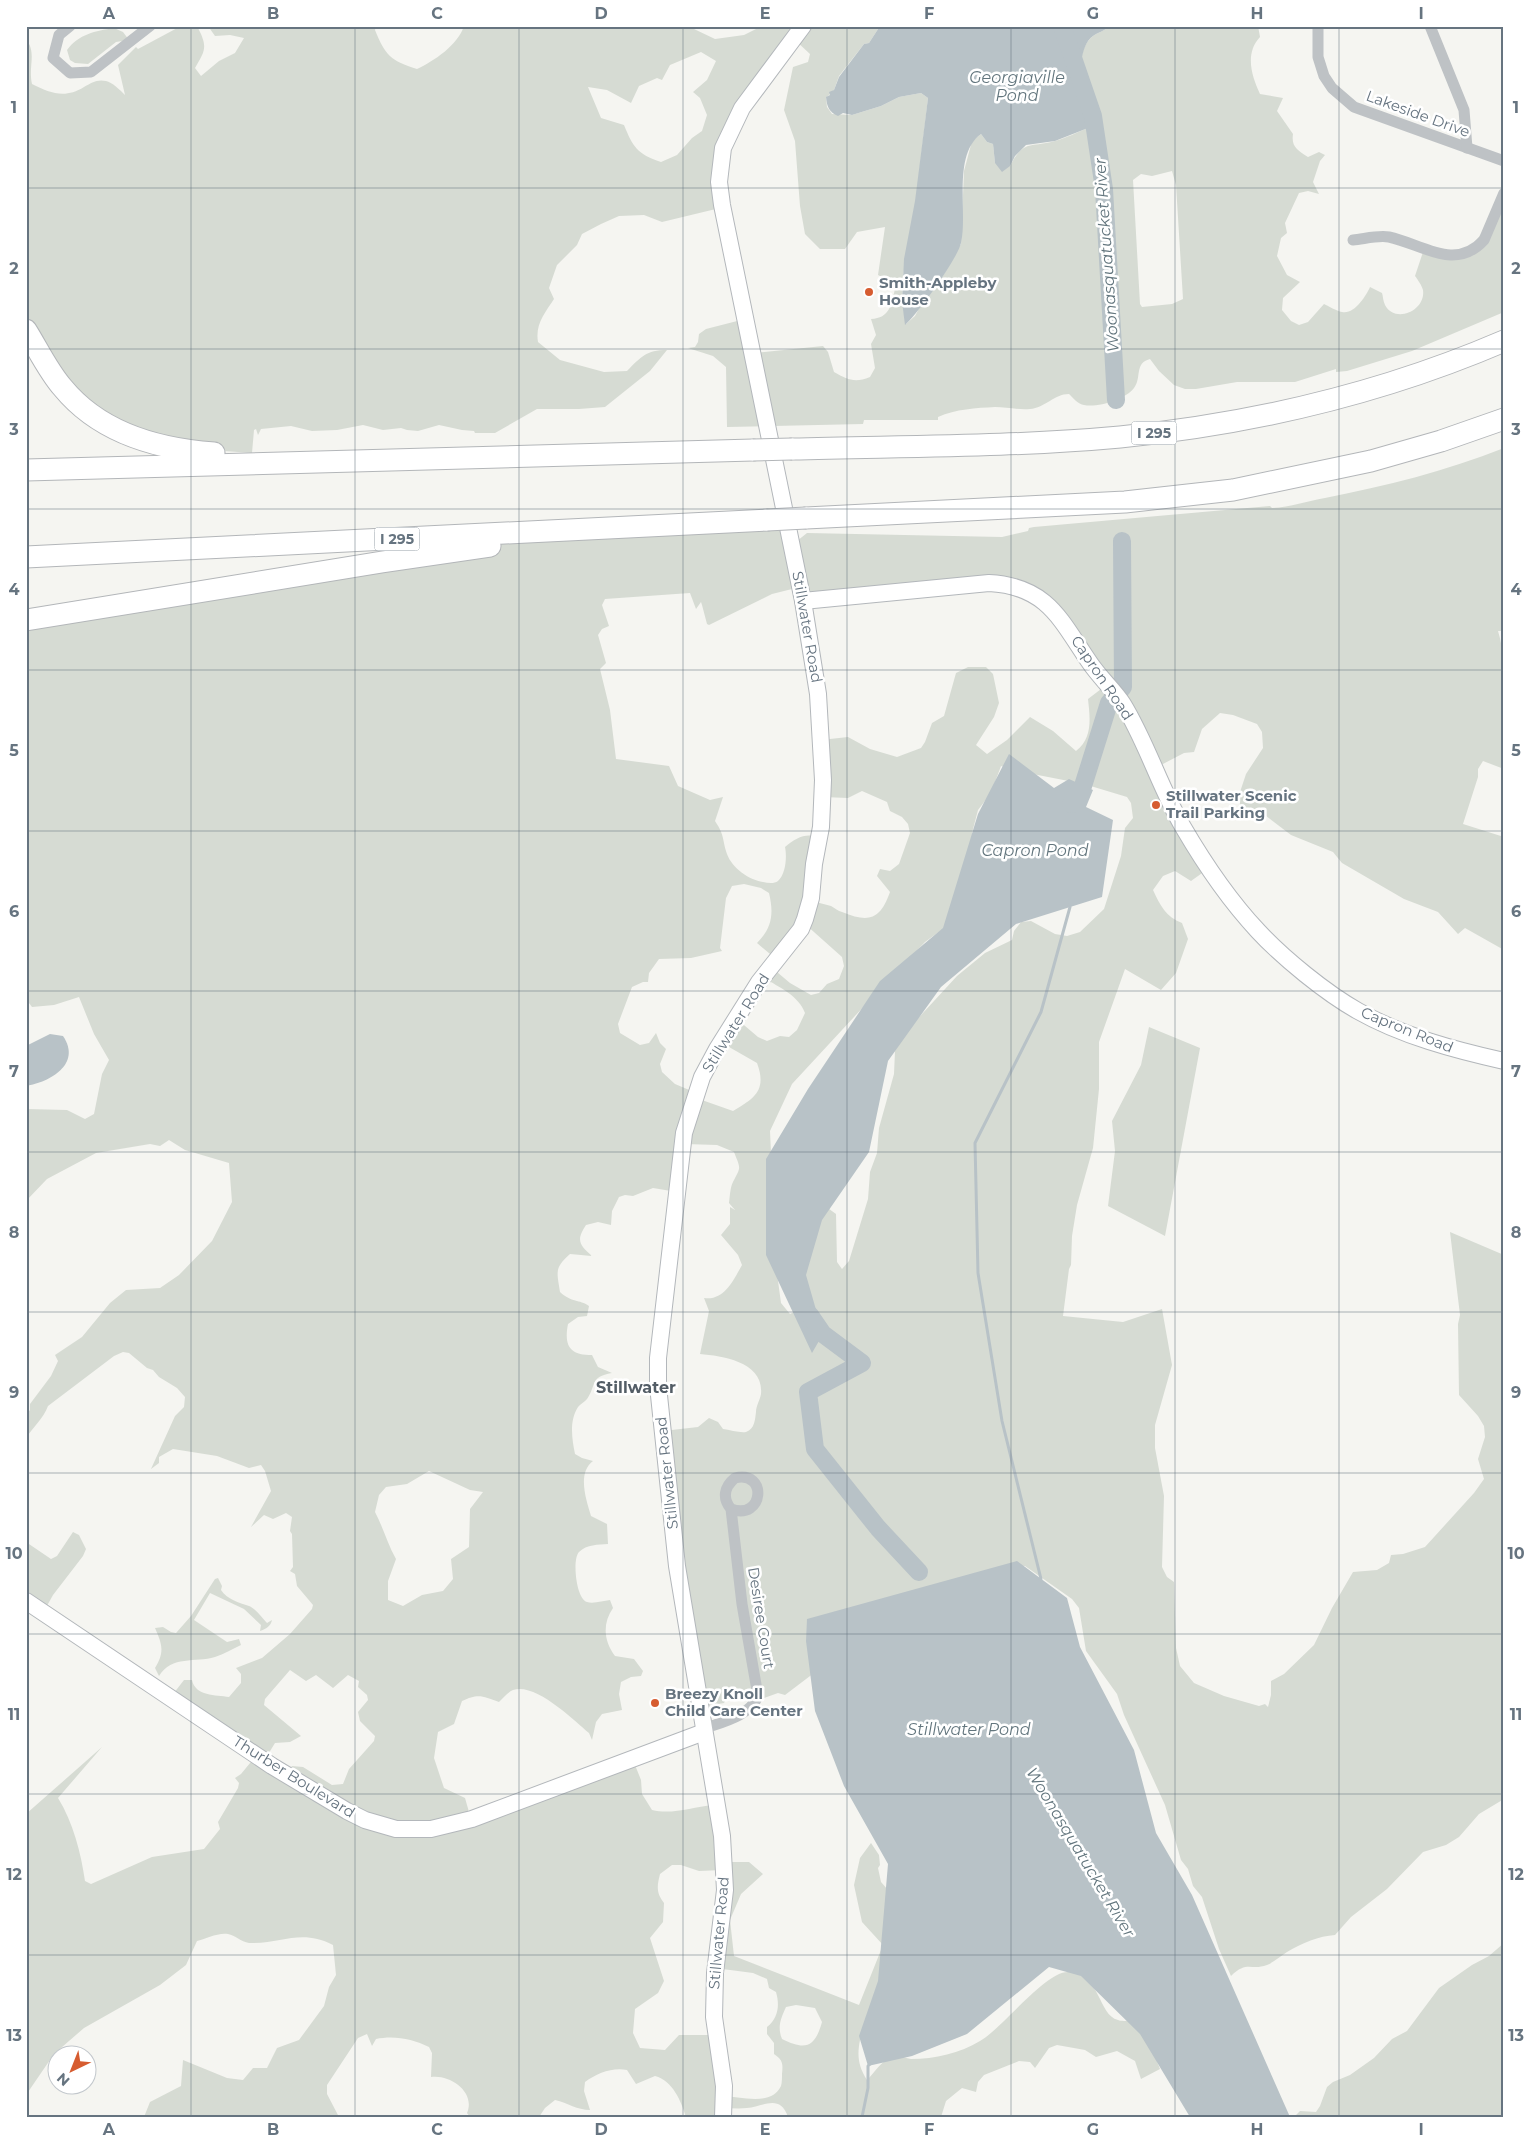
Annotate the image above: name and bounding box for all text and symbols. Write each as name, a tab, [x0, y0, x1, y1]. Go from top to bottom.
text: A	[102, 4, 116, 23]
text: B	[267, 4, 279, 23]
text: C	[431, 4, 443, 23]
text: D	[594, 4, 608, 23]
text: E	[760, 4, 770, 23]
text: F	[924, 4, 934, 23]
text: G	[1087, 4, 1099, 23]
text: H	[1251, 4, 1263, 23]
text: I	[1418, 4, 1424, 23]
water label: Georgiaville Pond	[969, 68, 1065, 105]
street label: Lakeside Drive	[1364, 86, 1473, 141]
text: 1	[11, 98, 17, 117]
text: 1	[1513, 98, 1519, 117]
water label: Woonasquatucket River	[1090, 157, 1123, 353]
text: 2	[9, 259, 19, 278]
text: 2	[1511, 259, 1521, 278]
place label: Smith-Appleby House	[879, 273, 997, 309]
marker: Smith-Appleby House	[863, 286, 875, 298]
text: 3	[8, 420, 19, 439]
text: 3	[1510, 420, 1521, 439]
road number: I 295	[1132, 422, 1176, 444]
road number: I 295	[374, 528, 420, 550]
street label: Stillwater Road	[788, 570, 827, 684]
text: 4	[8, 580, 20, 599]
text: 4	[1510, 580, 1522, 599]
street label: Capron Road	[1067, 632, 1138, 724]
text: 5	[9, 741, 19, 760]
text: 5	[1511, 741, 1521, 760]
place label: Stillwater Scenic Trail Parking	[1166, 786, 1297, 822]
marker: Stillwater Scenic Trail Parking	[1150, 799, 1162, 811]
water label: Capron Pond	[981, 841, 1089, 860]
text: 6	[9, 902, 19, 921]
text: 6	[1511, 902, 1521, 921]
street label: Stillwater Road	[698, 970, 774, 1076]
street label: Capron Road	[1358, 1002, 1456, 1057]
text: 7	[9, 1062, 19, 1081]
text: 7	[1511, 1062, 1521, 1081]
text: 8	[9, 1223, 19, 1242]
text: 8	[1511, 1223, 1521, 1242]
district label: Stillwater	[596, 1378, 676, 1397]
text: 9	[9, 1383, 19, 1402]
text: 9	[1511, 1383, 1521, 1402]
street label: Stillwater Road	[651, 1416, 682, 1530]
text: 10	[5, 1544, 23, 1563]
text: 10	[1507, 1544, 1525, 1563]
street label: Desiree Court	[744, 1566, 779, 1670]
place label: Breezy Knoll Child Care Center	[665, 1684, 803, 1720]
marker: Breezy Knoll Child Care Center	[649, 1697, 661, 1709]
text: 11	[8, 1705, 20, 1724]
text: 11	[1510, 1705, 1522, 1724]
water label: Stillwater Pond	[907, 1720, 1031, 1739]
street label: Thurber Boulevard	[230, 1731, 359, 1822]
water label: Woonasquatucket River	[1022, 1764, 1139, 1941]
text: 12	[6, 1865, 22, 1884]
text: 12	[1508, 1865, 1524, 1884]
street label: Stillwater Road	[704, 1876, 733, 1990]
text: 13	[6, 2026, 22, 2045]
text: 13	[1508, 2026, 1524, 2045]
north arrow	[48, 2046, 98, 2096]
text: N	[53, 2069, 73, 2090]
text: A	[102, 2120, 116, 2139]
text: B	[267, 2120, 279, 2139]
text: C	[431, 2120, 443, 2139]
text: D	[594, 2120, 608, 2139]
text: E	[760, 2120, 770, 2139]
text: F	[924, 2120, 934, 2139]
text: G	[1087, 2120, 1099, 2139]
text: H	[1251, 2120, 1263, 2139]
text: I	[1418, 2120, 1424, 2139]

